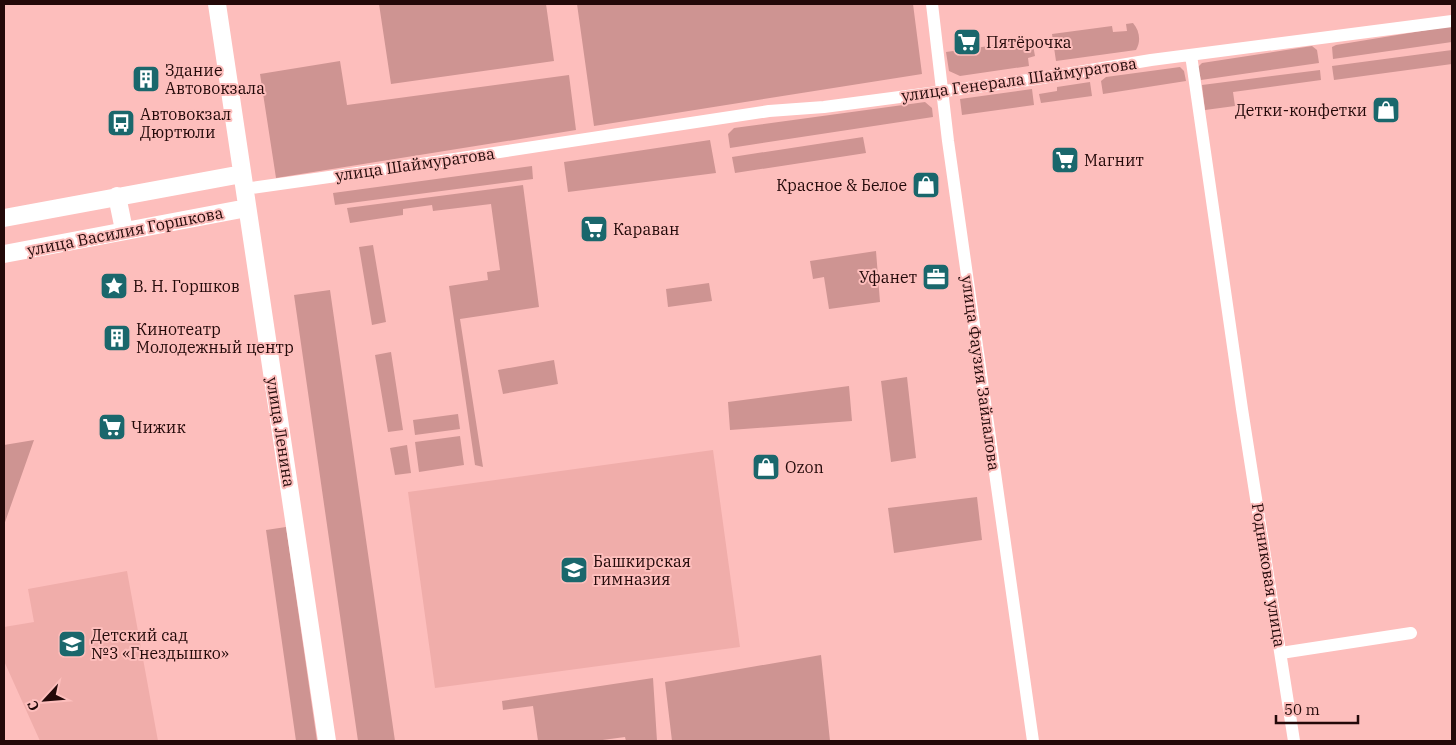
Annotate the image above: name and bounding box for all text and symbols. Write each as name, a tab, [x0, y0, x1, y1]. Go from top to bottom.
supermarket icon: Пятёрочка	[952, 27, 982, 57]
place label: Пятёрочка	[986, 32, 1072, 52]
street label: улица Генерала Шаймуратова	[900, 53, 1138, 105]
place label: Здание Автовокзала	[165, 60, 265, 98]
building icon: Здание Автовокзала	[131, 64, 161, 94]
shop icon: Детки-конфетки	[1371, 95, 1401, 125]
place label: Детки-конфетки	[1235, 100, 1367, 120]
place label: Автовокзал Дюртюли	[140, 104, 231, 142]
bus stop icon: Автовокзал Дюртюли	[106, 108, 136, 138]
street label: улица Шаймуратова	[334, 143, 496, 185]
supermarket icon: Магнит	[1050, 145, 1080, 175]
place label: Магнит	[1084, 150, 1144, 170]
shop icon: Красное & Белое	[911, 170, 941, 200]
place label: Красное & Белое	[776, 175, 907, 195]
street label: улица Василия Горшкова	[25, 202, 225, 260]
supermarket icon: Караван	[579, 214, 609, 244]
place label: Караван	[613, 219, 680, 239]
office icon: Уфанет	[921, 262, 951, 292]
place label: Уфанет	[859, 267, 917, 287]
place icon: В. Н. Горшков	[99, 271, 129, 301]
street label: улица Фаузия Зайлалова	[957, 274, 1005, 472]
place label: В. Н. Горшков	[133, 276, 240, 296]
place label: Кинотеатр Молодежный центр	[136, 319, 294, 357]
building icon: Кинотеатр Молодежный центр	[102, 323, 132, 353]
street label: улица Ленина	[262, 376, 300, 489]
supermarket icon: Чижик	[97, 412, 127, 442]
place label: Чижик	[131, 417, 186, 437]
shop icon: Ozon	[751, 452, 781, 482]
place label: Ozon	[785, 457, 824, 477]
street label: Родниковая улица	[1248, 502, 1290, 649]
place label: Башкирская гимназия	[593, 551, 691, 589]
school or university icon: Башкирская гимназия	[559, 555, 589, 585]
place label: Детский сад №3 «Гнездышко»	[91, 625, 229, 663]
school or university icon: Детский сад №3 «Гнездышко»	[57, 629, 87, 659]
north arrow	[20, 675, 70, 725]
scale bar	[1276, 692, 1358, 724]
text: С	[23, 698, 43, 714]
text: 50 m	[1284, 700, 1320, 719]

